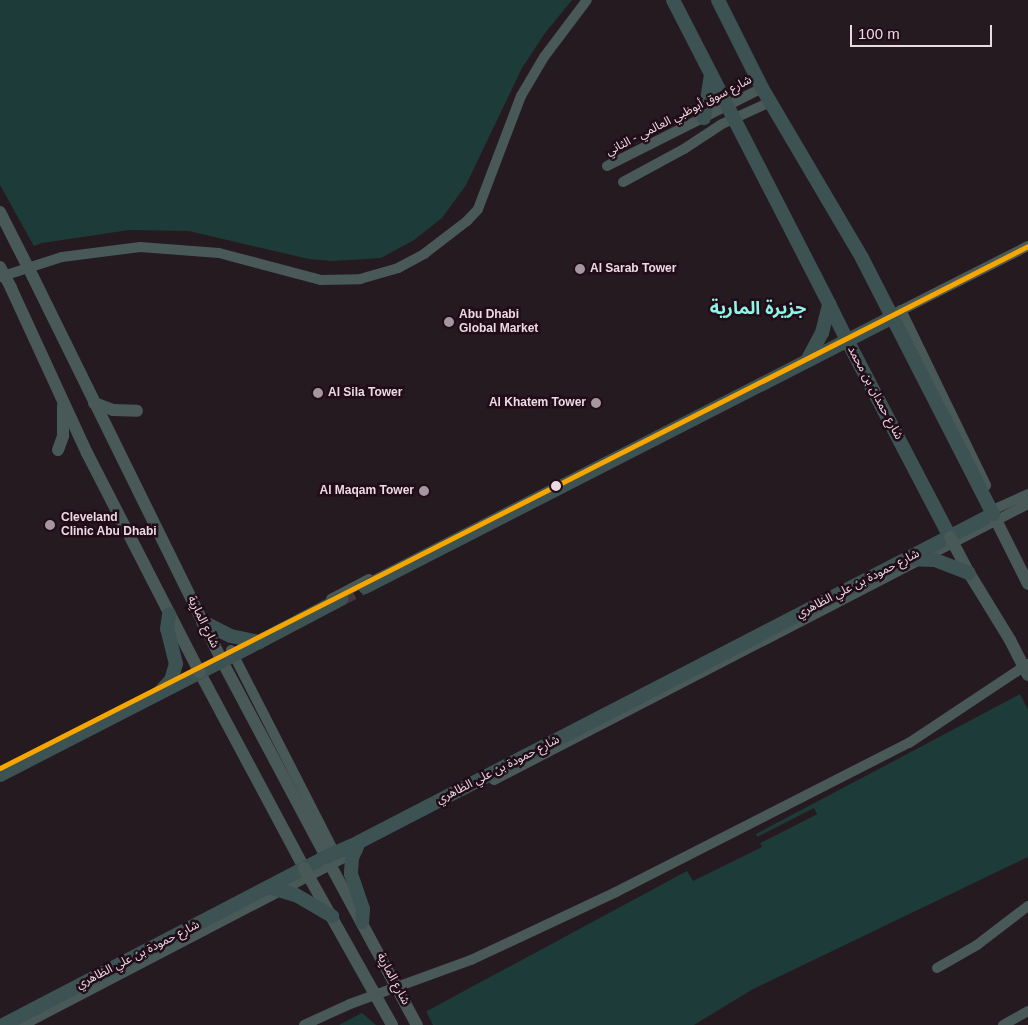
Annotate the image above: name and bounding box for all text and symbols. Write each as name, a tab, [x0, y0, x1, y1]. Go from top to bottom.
scale bar	[853, 15, 996, 47]
text: 100 m	[858, 25, 900, 42]
street label: شارع سوق أبوظبي العالمي - الثاني	[604, 73, 754, 159]
place label: Al Sarab Tower	[590, 262, 676, 276]
marker: Al Sarab Tower	[574, 263, 586, 275]
district label: جزيرة المارية	[710, 297, 806, 319]
place label: Abu Dhabi Global Market	[459, 308, 538, 336]
marker: Abu Dhabi Global Market	[443, 316, 455, 328]
street label: شارع حمدان بن محمد	[844, 344, 906, 442]
place label: Al Sila Tower	[328, 386, 402, 400]
marker: Al Sila Tower	[312, 387, 324, 399]
place label: Al Khatem Tower	[489, 396, 586, 410]
marker: Al Khatem Tower	[590, 397, 602, 409]
unlabelled marker	[551, 481, 561, 491]
place label: Al Maqam Tower	[320, 484, 414, 498]
marker: Al Maqam Tower	[418, 485, 430, 497]
place label: Cleveland Clinic Abu Dhabi	[61, 511, 157, 539]
marker: Cleveland Clinic Abu Dhabi	[43, 518, 57, 532]
street label: شارع حمودة بن علي الظاهري	[794, 547, 922, 621]
street label: شارع المارِية	[184, 593, 222, 651]
street label: شارع حمودة بن علي الظاهري	[434, 733, 562, 807]
street label: شارع حمودة بن علي الظاهري	[74, 918, 202, 992]
street label: شارع المارِية	[373, 951, 413, 1007]

